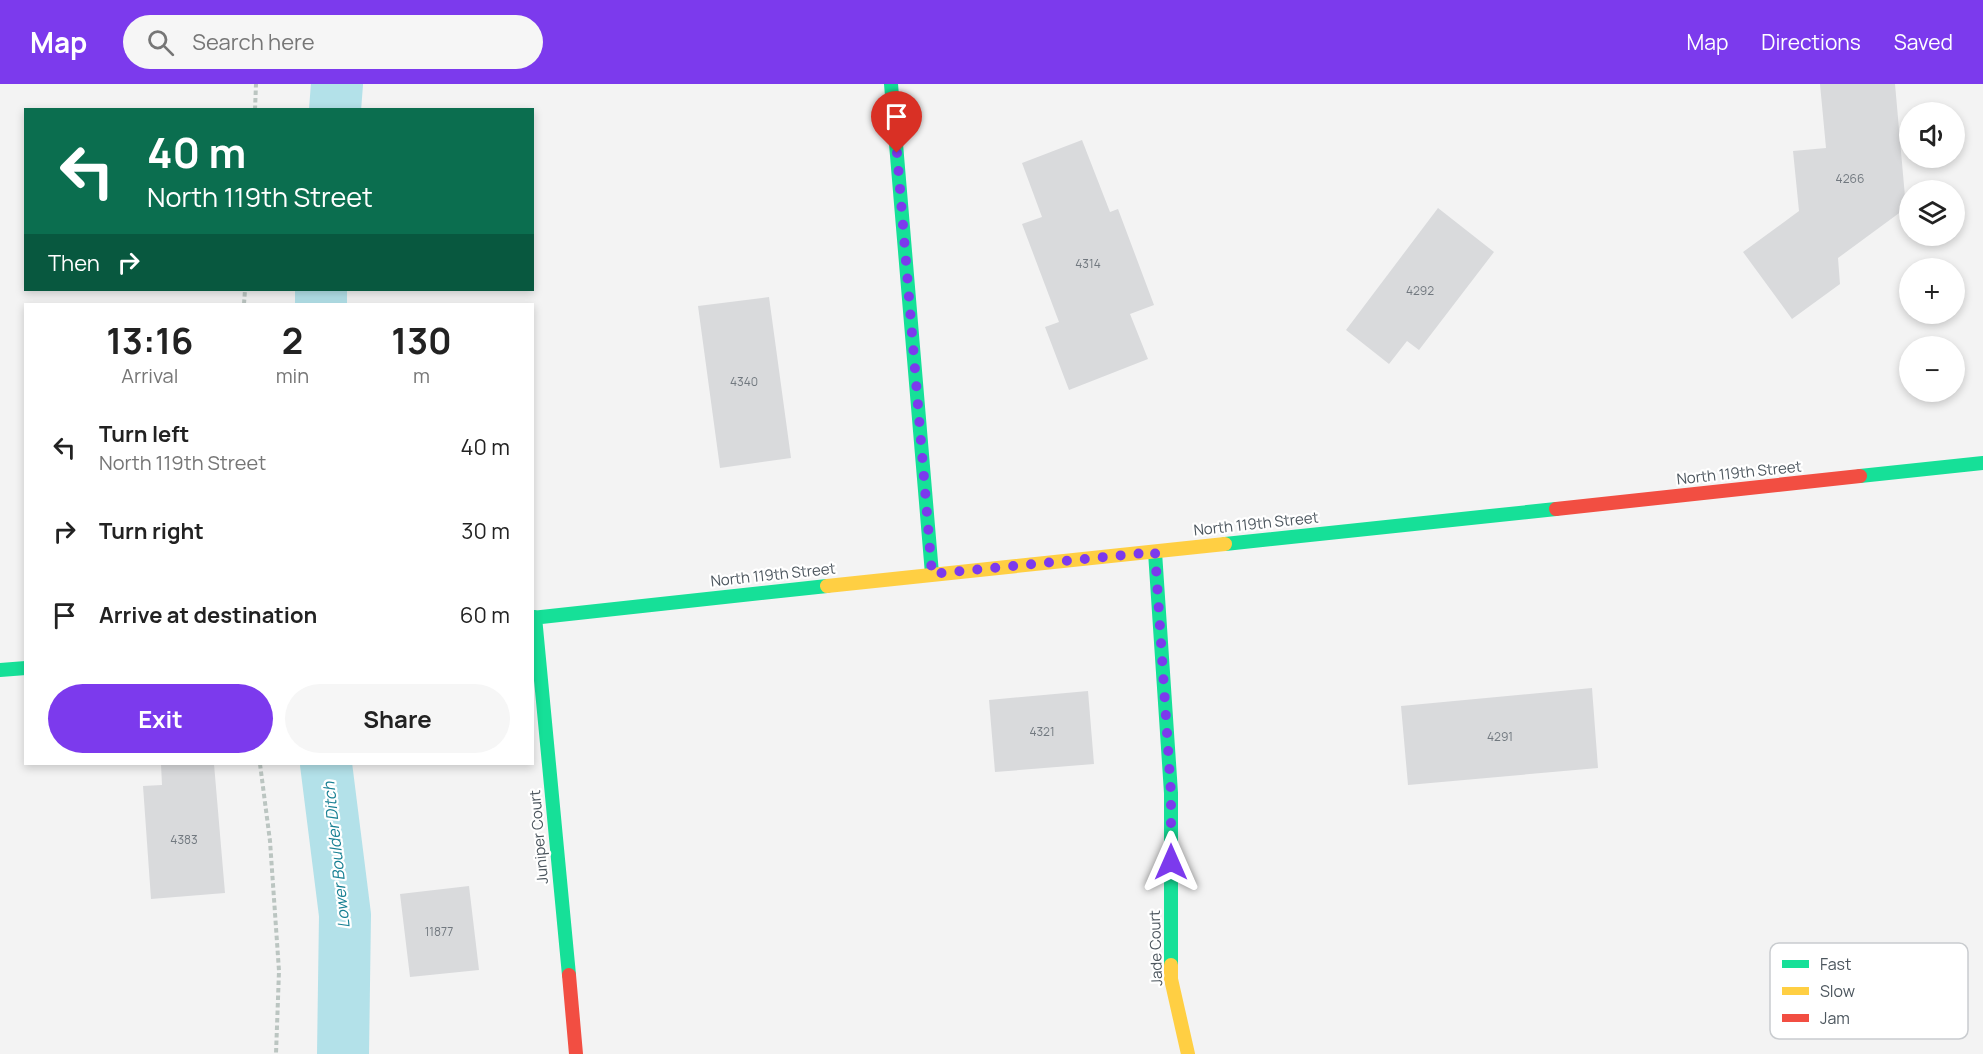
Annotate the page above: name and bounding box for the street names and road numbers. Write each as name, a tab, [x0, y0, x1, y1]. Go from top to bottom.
street label: North 119th Street	[1675, 456, 1802, 490]
street label: North 119th Street	[1192, 507, 1319, 541]
street label: North 119th Street	[709, 558, 836, 592]
street label: Juniper Court	[524, 789, 553, 885]
street label: Jade Court	[1144, 910, 1167, 986]

